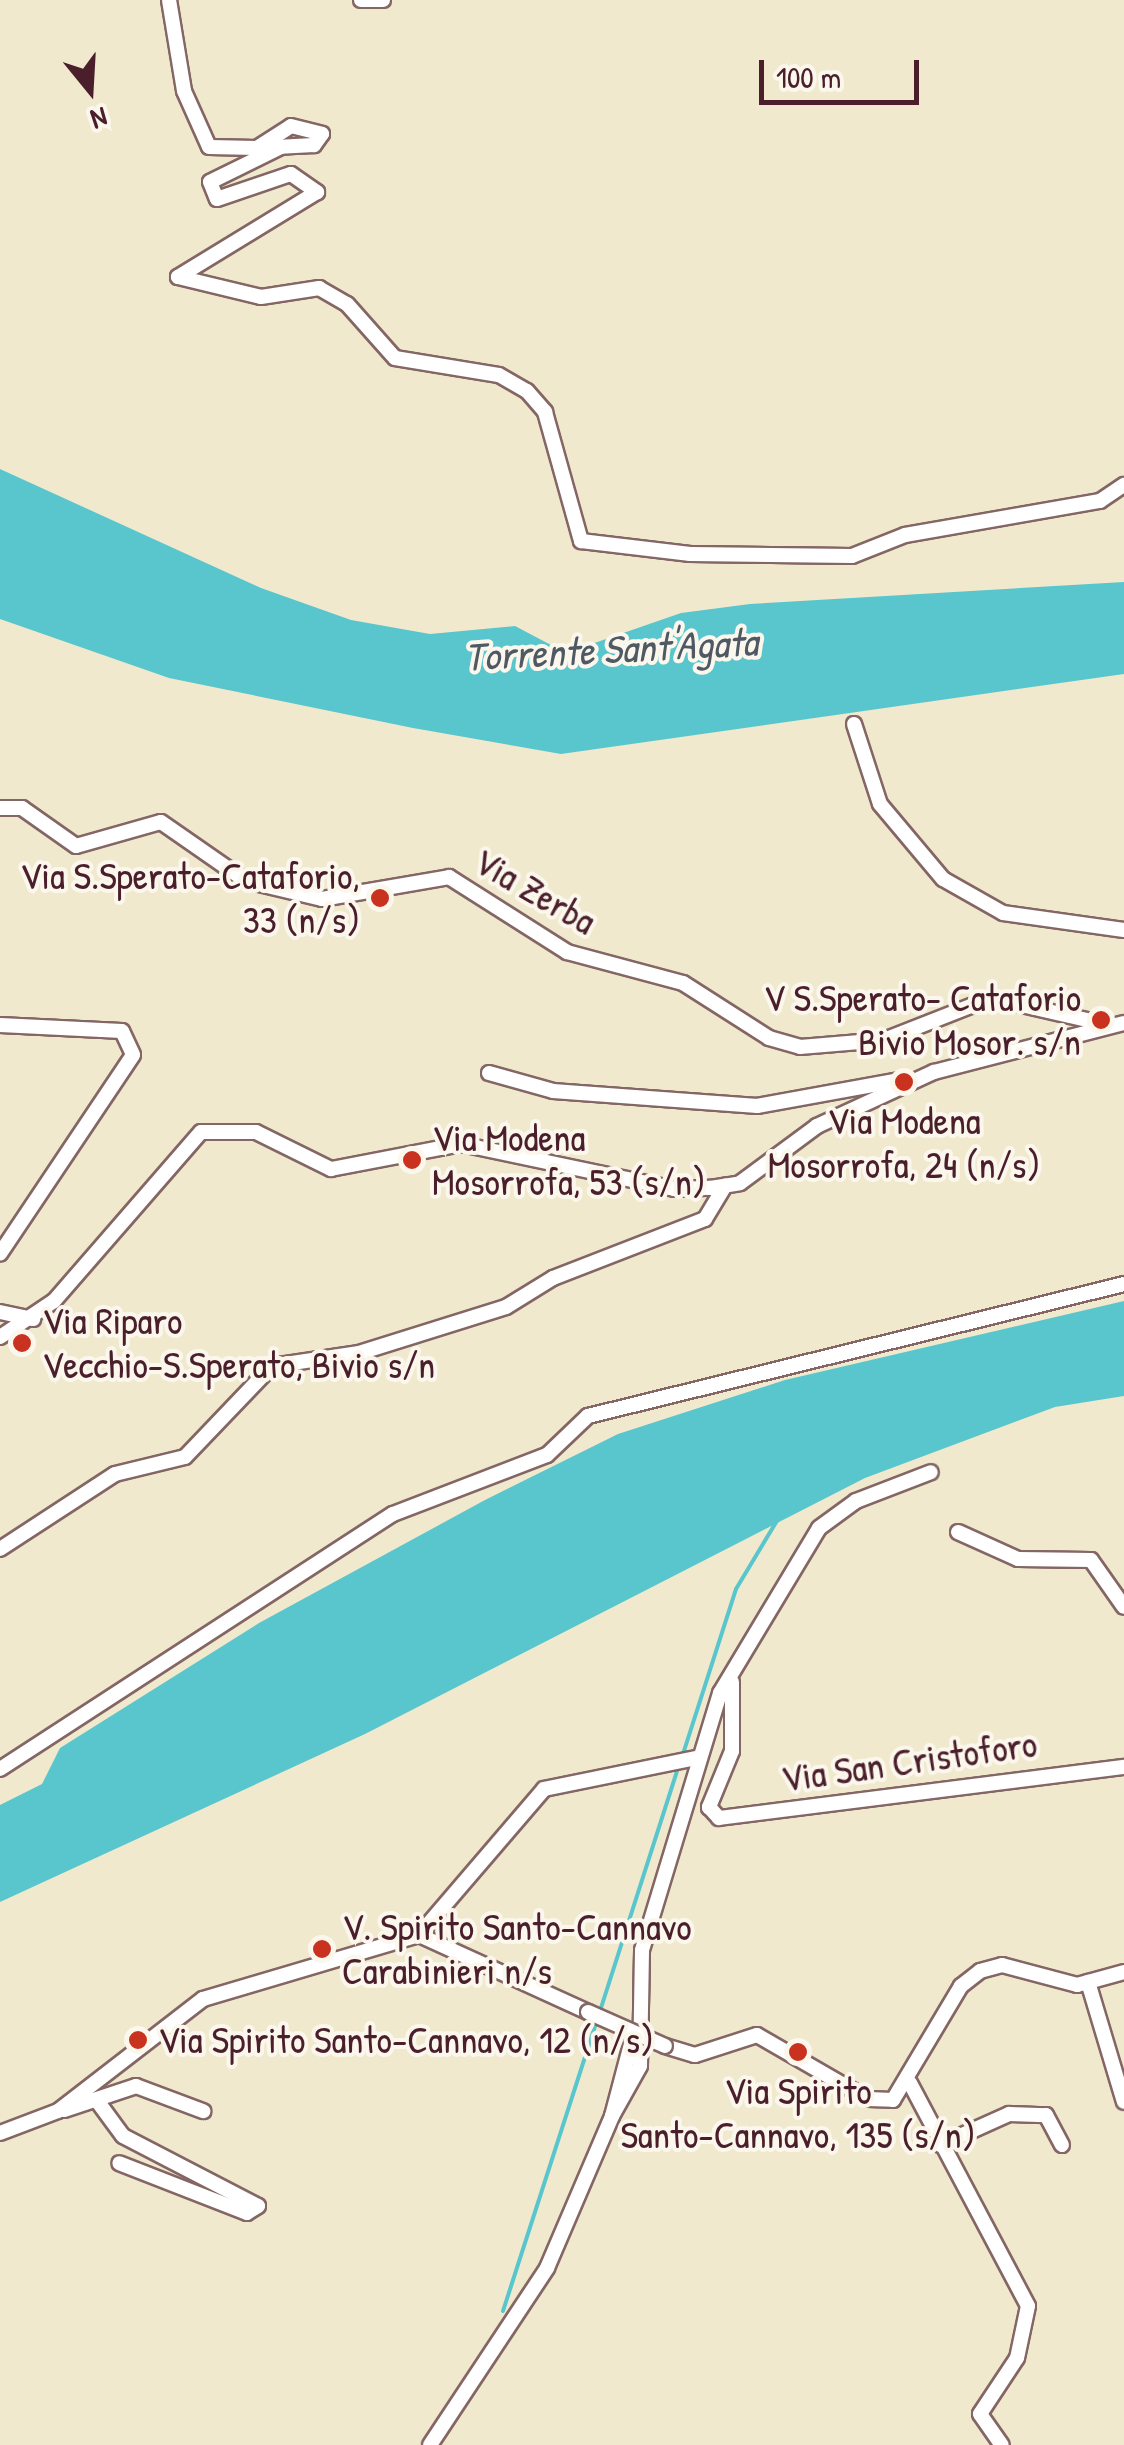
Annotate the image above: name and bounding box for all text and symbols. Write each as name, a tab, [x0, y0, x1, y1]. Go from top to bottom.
north arrow	[40, 40, 140, 140]
scale bar	[764, 40, 924, 102]
text: 100 m	[776, 57, 841, 97]
text: N	[86, 98, 112, 139]
water label: Torrente Sant'Agata	[463, 616, 759, 680]
street label: Via Zerba	[466, 838, 604, 944]
place label: Via S.Sperato-Cataforio, 33 (n/s)	[20, 853, 360, 942]
marker: Via S.Sperato-Cataforio, 33 (n/s)	[369, 887, 391, 909]
place label: V S.Sperato- Cataforio Bivio Mosor. s/n	[763, 975, 1081, 1064]
marker: V S.Sperato- Cataforio Bivio Mosor. s/n	[1090, 1009, 1112, 1031]
marker: Via Modena Mosorrofa, 24 (n/s)	[893, 1071, 915, 1093]
place label: Via Modena Mosorrofa, 24 (n/s)	[768, 1098, 1040, 1188]
place label: Via Modena Mosorrofa, 53 (s/n)	[432, 1115, 706, 1204]
marker: Via Modena Mosorrofa, 53 (s/n)	[401, 1149, 423, 1171]
place label: Via Riparo Vecchio-S.Sperato, Bivio s/n	[42, 1298, 435, 1388]
marker: Via Riparo Vecchio-S.Sperato, Bivio s/n	[11, 1332, 33, 1354]
street label: Via San Cristoforo	[778, 1720, 1040, 1802]
place label: V. Spirito Santo-Cannavo Carabinieri n/s	[342, 1904, 691, 1994]
marker: V. Spirito Santo-Cannavo Carabinieri n/s	[311, 1938, 333, 1960]
place label: Via Spirito Santo-Cannavo, 12 (n/s)	[158, 2017, 654, 2063]
marker: Via Spirito Santo-Cannavo, 12 (n/s)	[127, 2029, 149, 2051]
marker: Via Spirito Santo-Cannavo, 135 (s/n)	[787, 2041, 809, 2063]
place label: Via Spirito Santo-Cannavo, 135 (s/n)	[620, 2068, 976, 2158]

